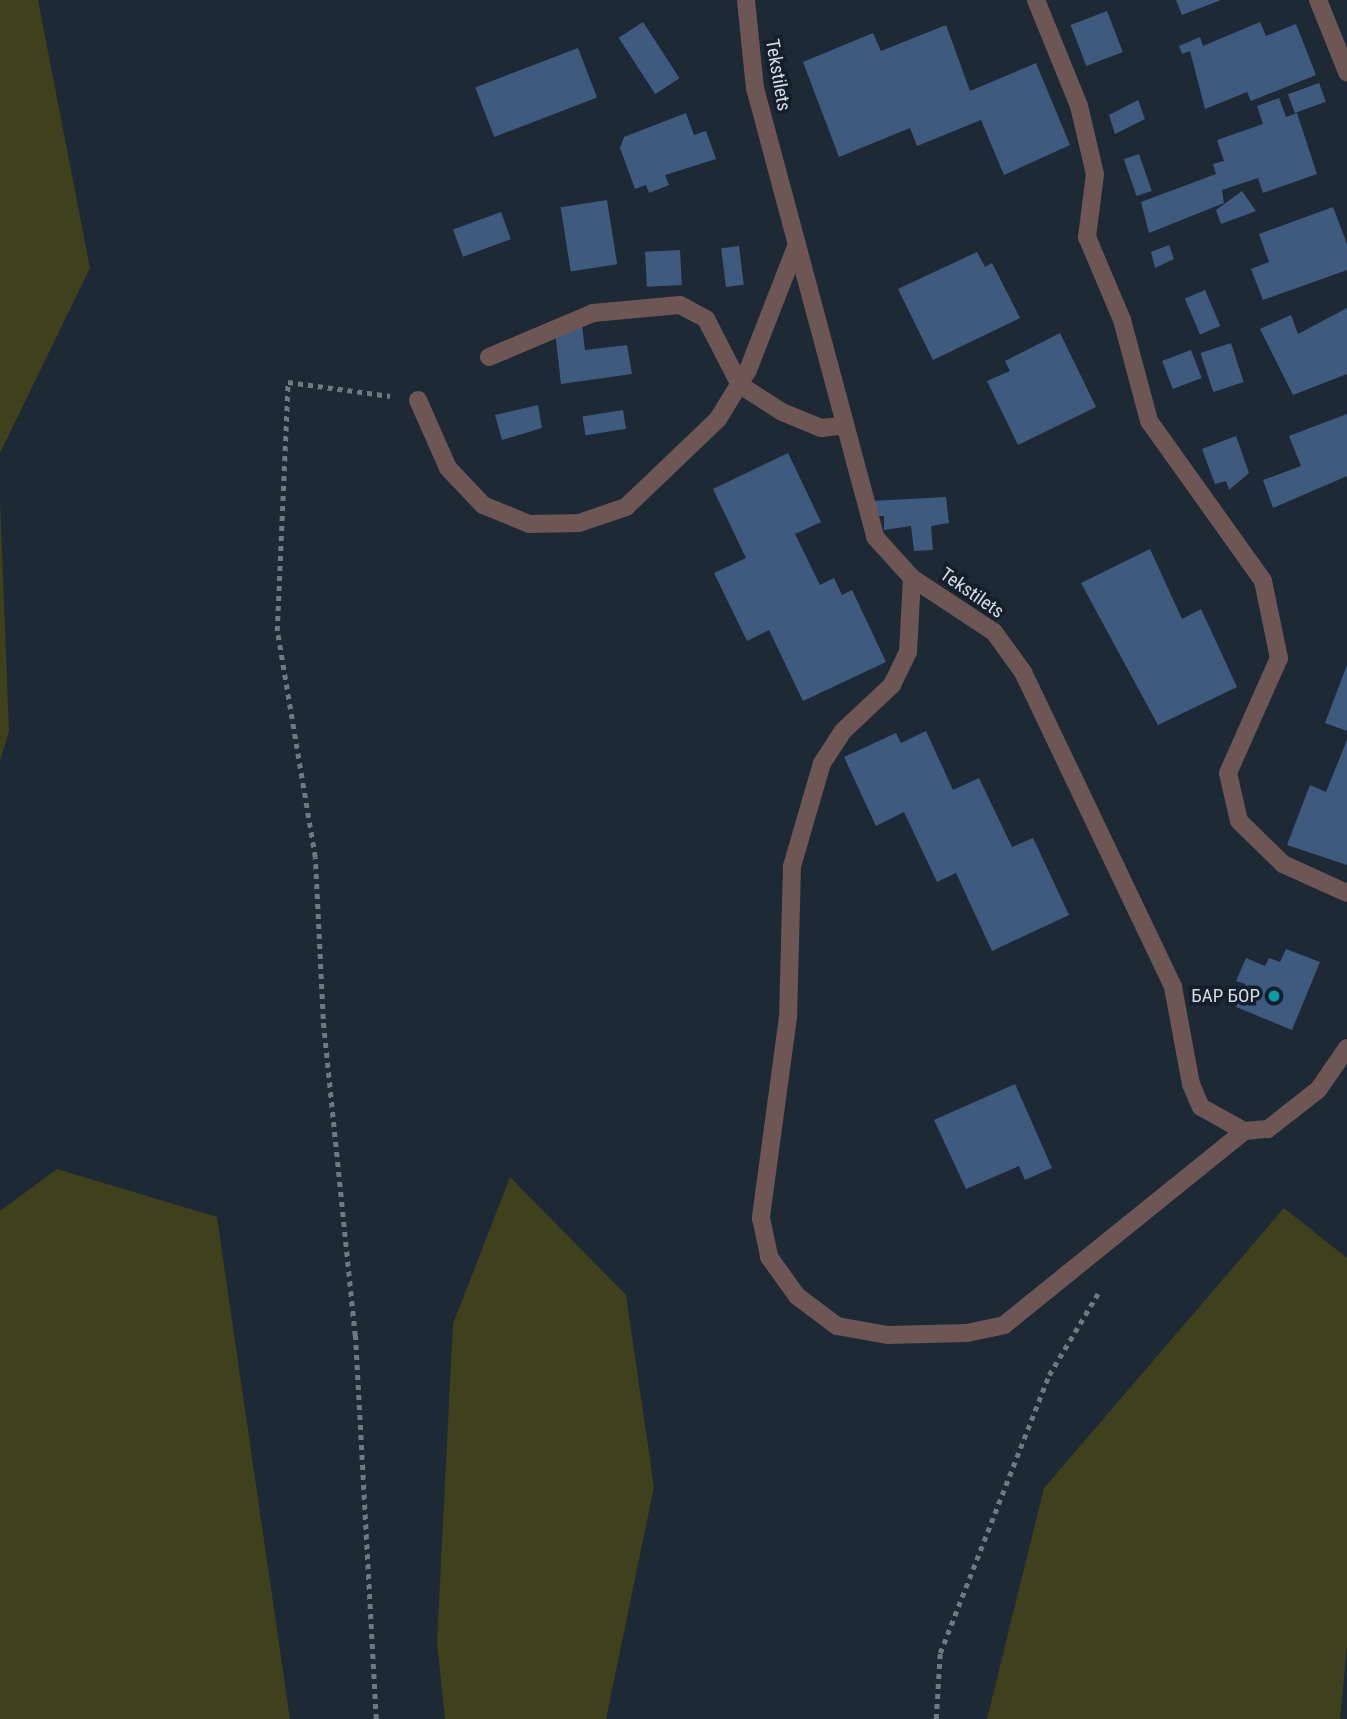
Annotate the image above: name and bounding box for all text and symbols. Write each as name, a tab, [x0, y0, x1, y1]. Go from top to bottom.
street label: Tekstilets	[760, 37, 796, 113]
street label: Tekstilets	[936, 563, 1008, 623]
place label: БАР БОР	[1191, 985, 1260, 1007]
marker: БАР БОР	[1266, 988, 1282, 1004]

